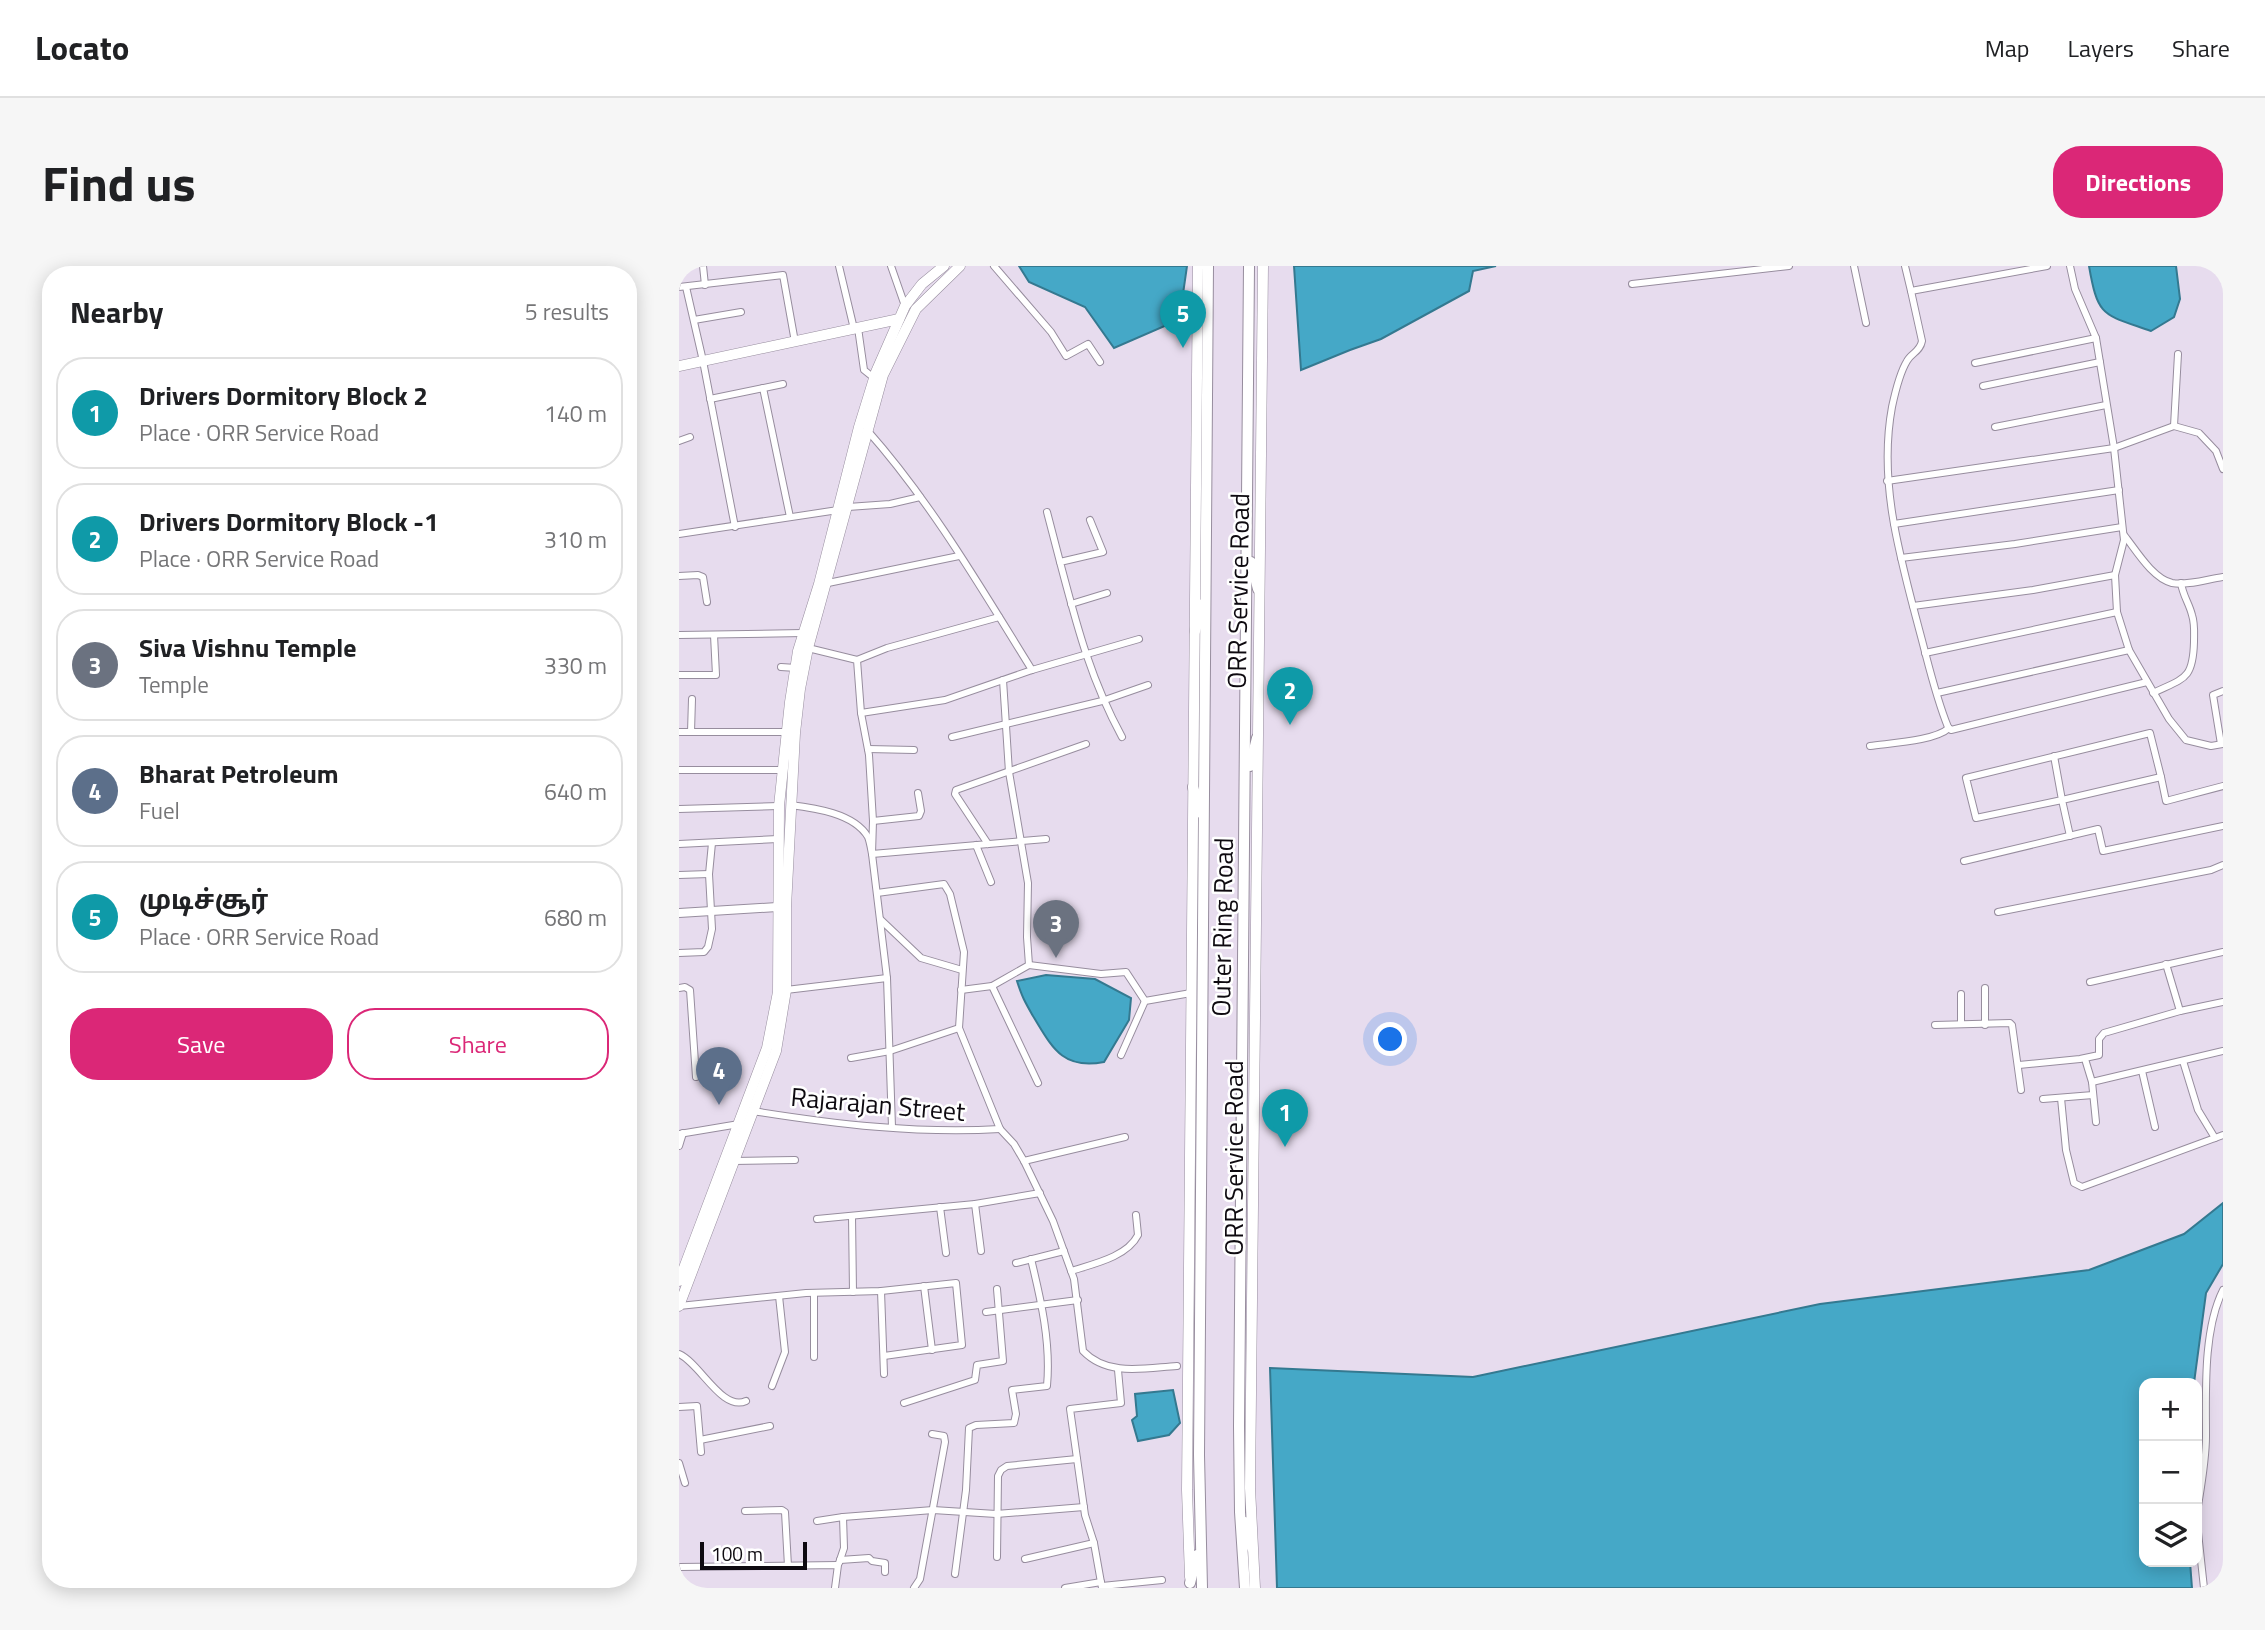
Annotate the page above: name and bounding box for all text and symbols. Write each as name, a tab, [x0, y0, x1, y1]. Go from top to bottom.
text: Locato	[35, 23, 129, 73]
text: Map	[1985, 30, 2030, 66]
text: Layers	[2068, 30, 2134, 66]
text: Share	[2172, 30, 2230, 66]
text: Find us	[42, 145, 196, 220]
button: Directions	[2053, 146, 2223, 218]
text: Nearby	[70, 289, 163, 335]
pin: 5	[1160, 290, 1206, 348]
text: 5 results	[525, 294, 609, 329]
text: Drivers Dormitory Block 2	[139, 376, 428, 415]
text: 1	[89, 396, 101, 431]
text: 140 m	[544, 396, 607, 431]
text: Place · ORR Service Road	[139, 415, 379, 450]
street label: ORR Service Road	[1217, 493, 1259, 689]
text: Drivers Dormitory Block -1	[139, 502, 439, 541]
text: 2	[89, 522, 101, 557]
text: 310 m	[544, 522, 607, 557]
text: Place · ORR Service Road	[139, 541, 379, 576]
text: Siva Vishnu Temple	[139, 628, 357, 667]
text: 3	[89, 648, 101, 683]
text: 330 m	[544, 648, 607, 683]
text: Temple	[139, 667, 209, 702]
pin: 2	[1267, 667, 1313, 725]
text: Bharat Petroleum	[139, 754, 339, 793]
text: 4	[89, 774, 101, 809]
text: 640 m	[544, 774, 607, 809]
text: Fuel	[139, 793, 180, 828]
street label: Outer Ring Road	[1201, 837, 1243, 1017]
text: முடிச்சூர்	[139, 880, 268, 919]
text: 5	[89, 900, 101, 935]
text: 680 m	[544, 900, 607, 935]
pin: 3	[1033, 900, 1079, 958]
text: Place · ORR Service Road	[139, 919, 379, 954]
button: Save	[70, 1008, 333, 1080]
button: Share	[347, 1008, 609, 1080]
your location	[1373, 1022, 1407, 1056]
pin: 4	[696, 1047, 742, 1105]
street label: ORR Service Road	[1214, 1060, 1253, 1256]
street label: Rajarajan Street	[789, 1077, 967, 1131]
pin: 1	[1262, 1089, 1308, 1147]
map controls	[2139, 1378, 2202, 1567]
button: +	[2139, 1378, 2202, 1441]
button: −	[2139, 1441, 2202, 1504]
button: layers	[2139, 1504, 2202, 1567]
scale bar	[700, 1539, 807, 1571]
text: 100 m	[711, 1539, 763, 1568]

